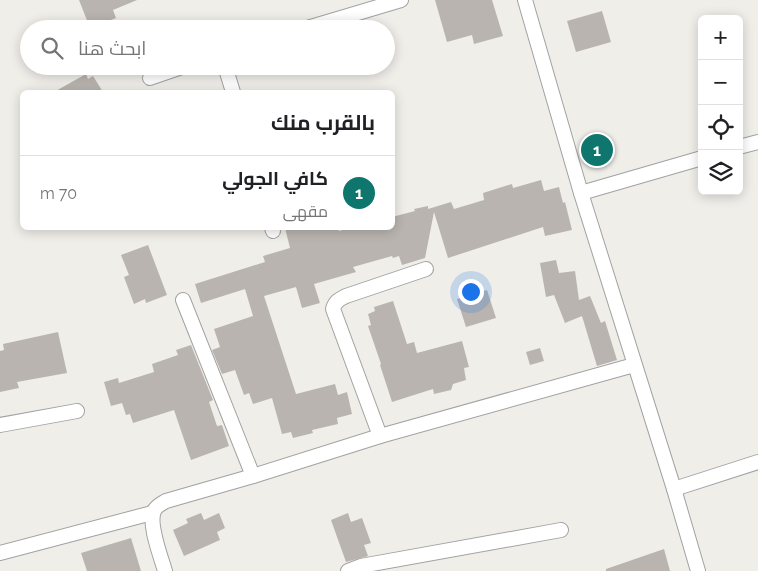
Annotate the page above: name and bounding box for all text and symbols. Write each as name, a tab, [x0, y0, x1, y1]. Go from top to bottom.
map controls	[698, 15, 743, 195]
button: +	[698, 15, 743, 60]
search box	[20, 20, 395, 75]
icon: search	[38, 34, 66, 62]
text: ابحث هنا	[78, 37, 146, 59]
button: −	[698, 60, 743, 105]
button: locate	[698, 105, 743, 150]
text: بالقرب منك	[271, 110, 375, 135]
pin: 1	[581, 131, 613, 169]
button: layers	[698, 150, 743, 195]
text: كافي الجولي	[222, 167, 328, 189]
text: 70 m	[40, 184, 77, 203]
text: 1	[355, 184, 363, 203]
text: مقهى	[283, 202, 328, 221]
your location	[458, 279, 484, 305]

